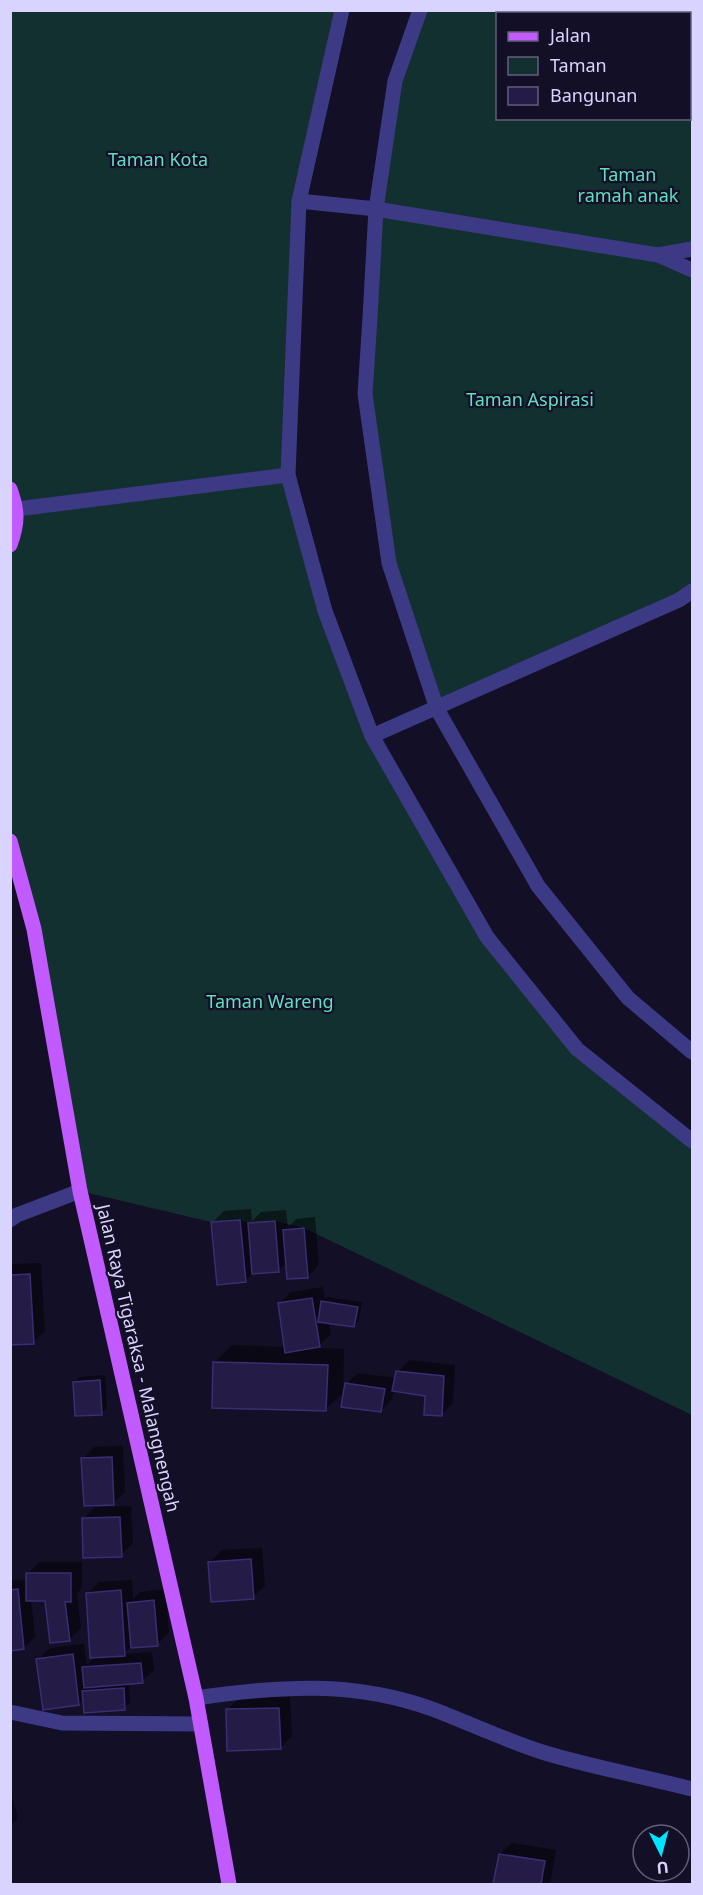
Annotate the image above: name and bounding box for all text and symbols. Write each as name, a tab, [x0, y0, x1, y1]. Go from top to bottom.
legend	[496, 12, 691, 120]
text: Jalan	[548, 23, 591, 47]
text: Taman	[550, 53, 607, 77]
text: Bangunan	[550, 83, 637, 107]
park label: Taman Kota	[108, 147, 208, 171]
park label: Taman ramah anak	[578, 162, 679, 207]
park label: Taman Aspirasi	[466, 387, 594, 411]
park label: Taman Wareng	[206, 989, 334, 1013]
street label: Jalan Raya Tigaraksa - Malangnengah	[91, 1200, 186, 1514]
north arrow	[631, 1823, 691, 1883]
text: U	[655, 1856, 670, 1879]

